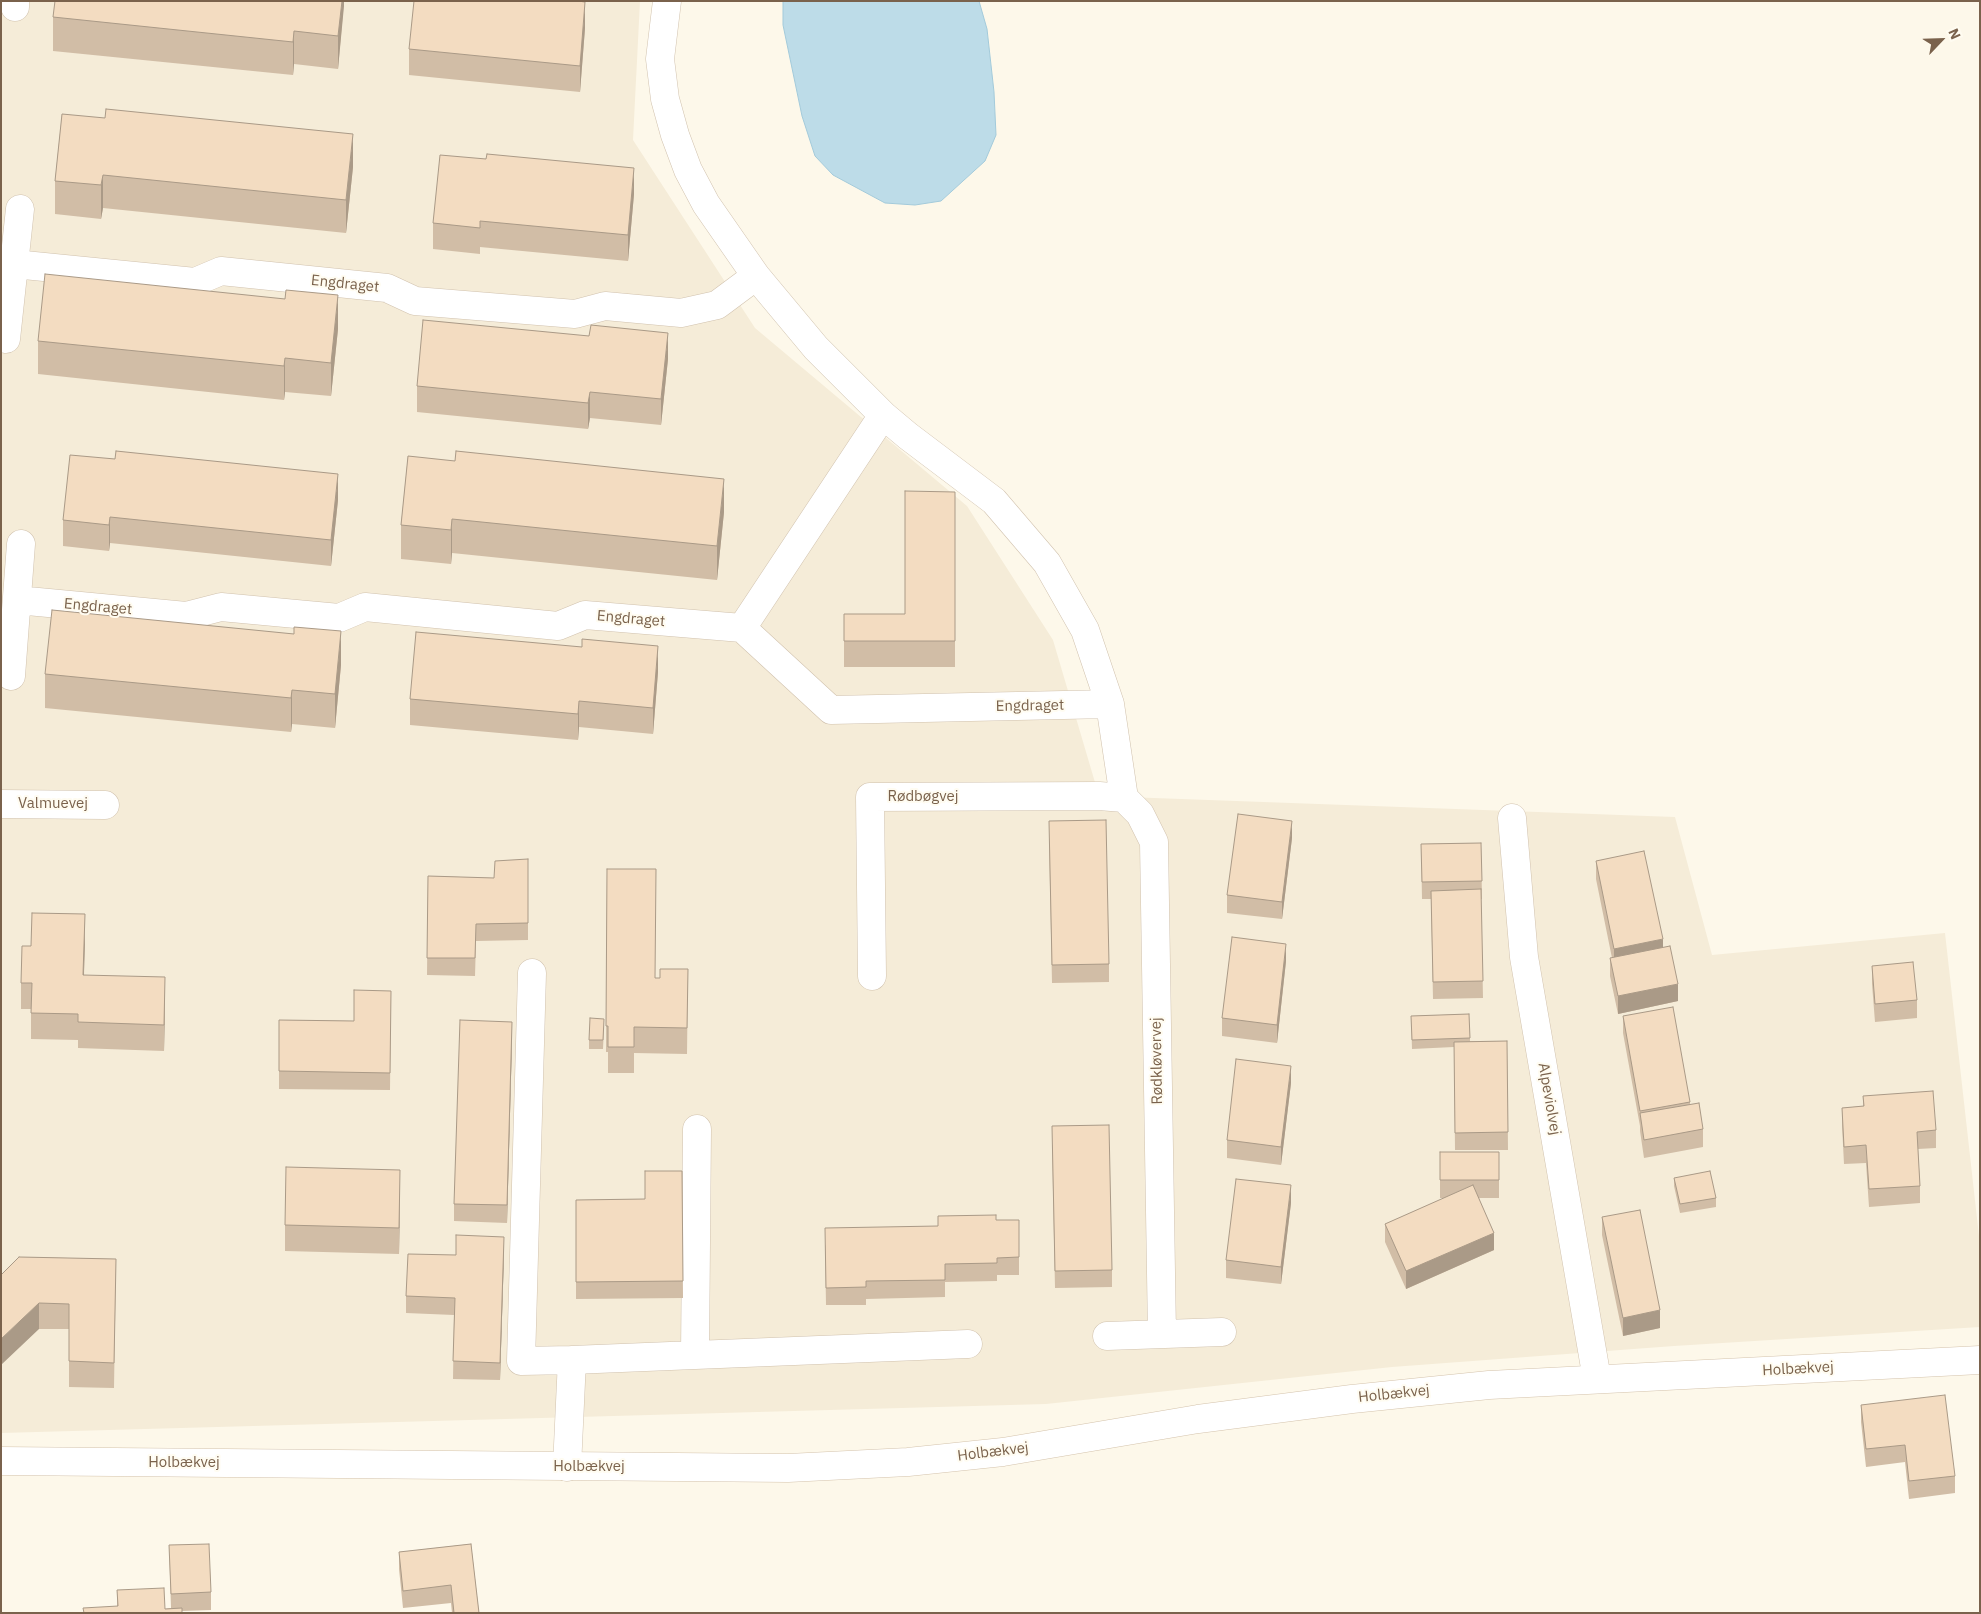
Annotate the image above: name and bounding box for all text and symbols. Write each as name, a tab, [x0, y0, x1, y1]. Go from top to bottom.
north arrow	[1916, 15, 1966, 65]
text: N	[1944, 26, 1965, 42]
street label: Engdraget	[310, 271, 380, 297]
street label: Engdraget	[63, 595, 133, 619]
street label: Engdraget	[596, 607, 666, 631]
street label: Engdraget	[996, 696, 1064, 716]
street label: Rødbøgvej	[888, 788, 958, 806]
street label: Valmuevej	[18, 795, 88, 813]
street label: Rødkløvervej	[1147, 1017, 1167, 1105]
street label: Alpeviolvej	[1534, 1061, 1564, 1137]
street label: Holbækvej	[1762, 1358, 1834, 1380]
street label: Holbækvej	[1357, 1381, 1431, 1407]
street label: Holbækvej	[956, 1439, 1030, 1465]
street label: Holbækvej	[148, 1454, 220, 1472]
street label: Holbækvej	[553, 1458, 625, 1476]

